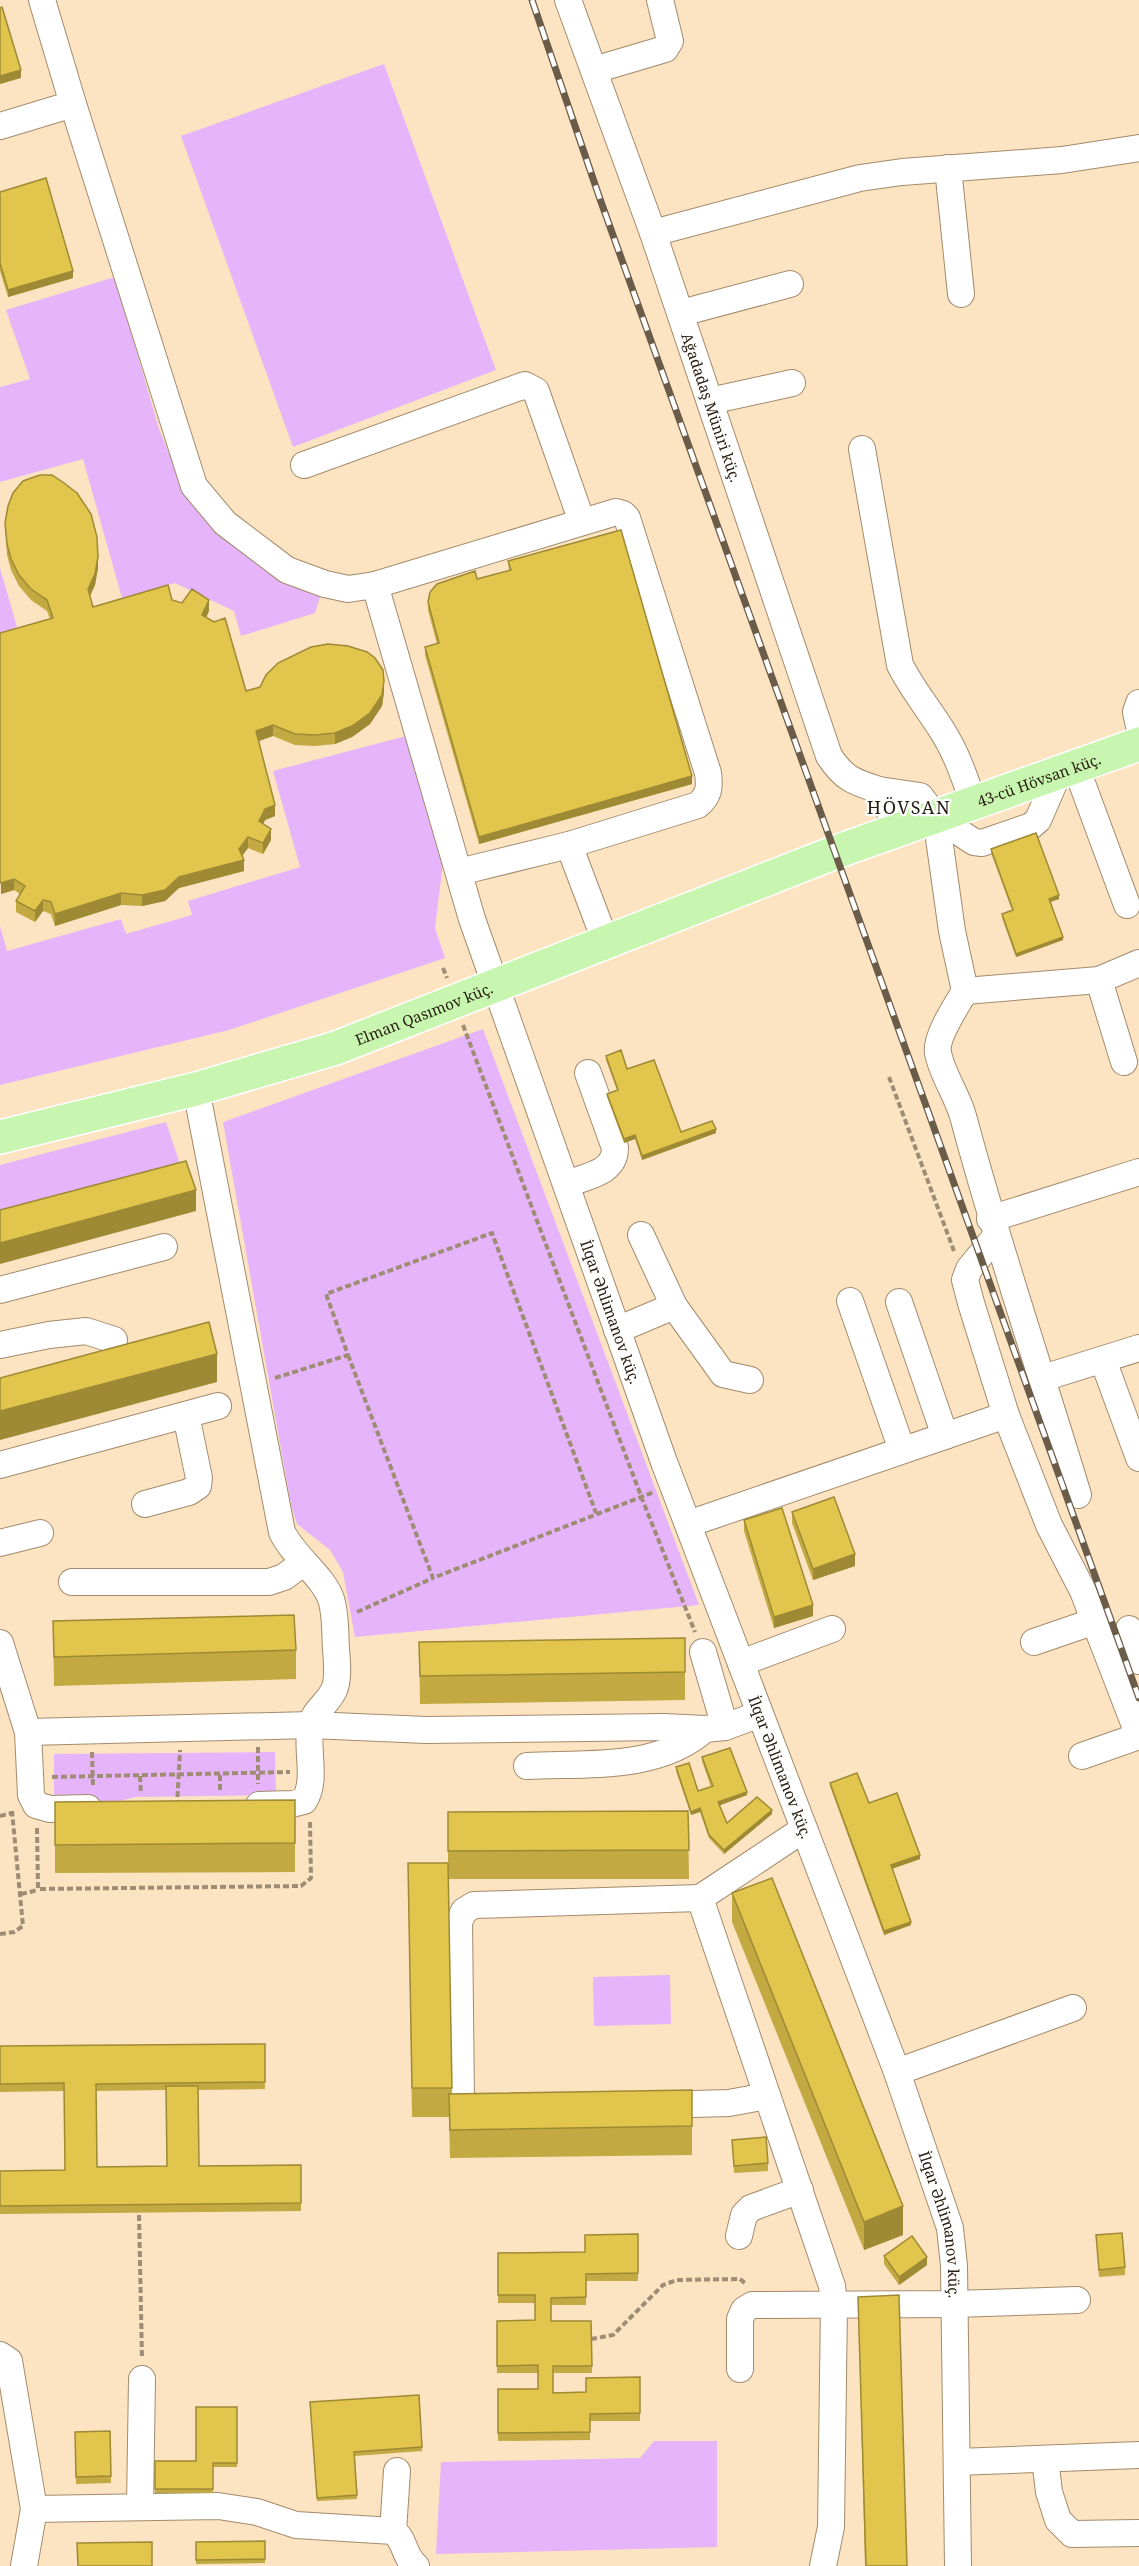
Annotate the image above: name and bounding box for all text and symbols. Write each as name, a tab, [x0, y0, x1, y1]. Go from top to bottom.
street label: Ağadadaş Müniri küç.	[677, 330, 746, 485]
street label: 43-cü Hövsan küç.	[974, 749, 1103, 811]
district label: HÖVSAN	[867, 795, 951, 819]
street label: Elman Qasımov küç.	[352, 978, 496, 1050]
street label: İlqar Əhlimanov küç.	[576, 1237, 646, 1386]
street label: İlqar Əhlimanov küç.	[744, 1693, 817, 1841]
street label: İlqar Əhlimanov küç.	[915, 2148, 964, 2298]

